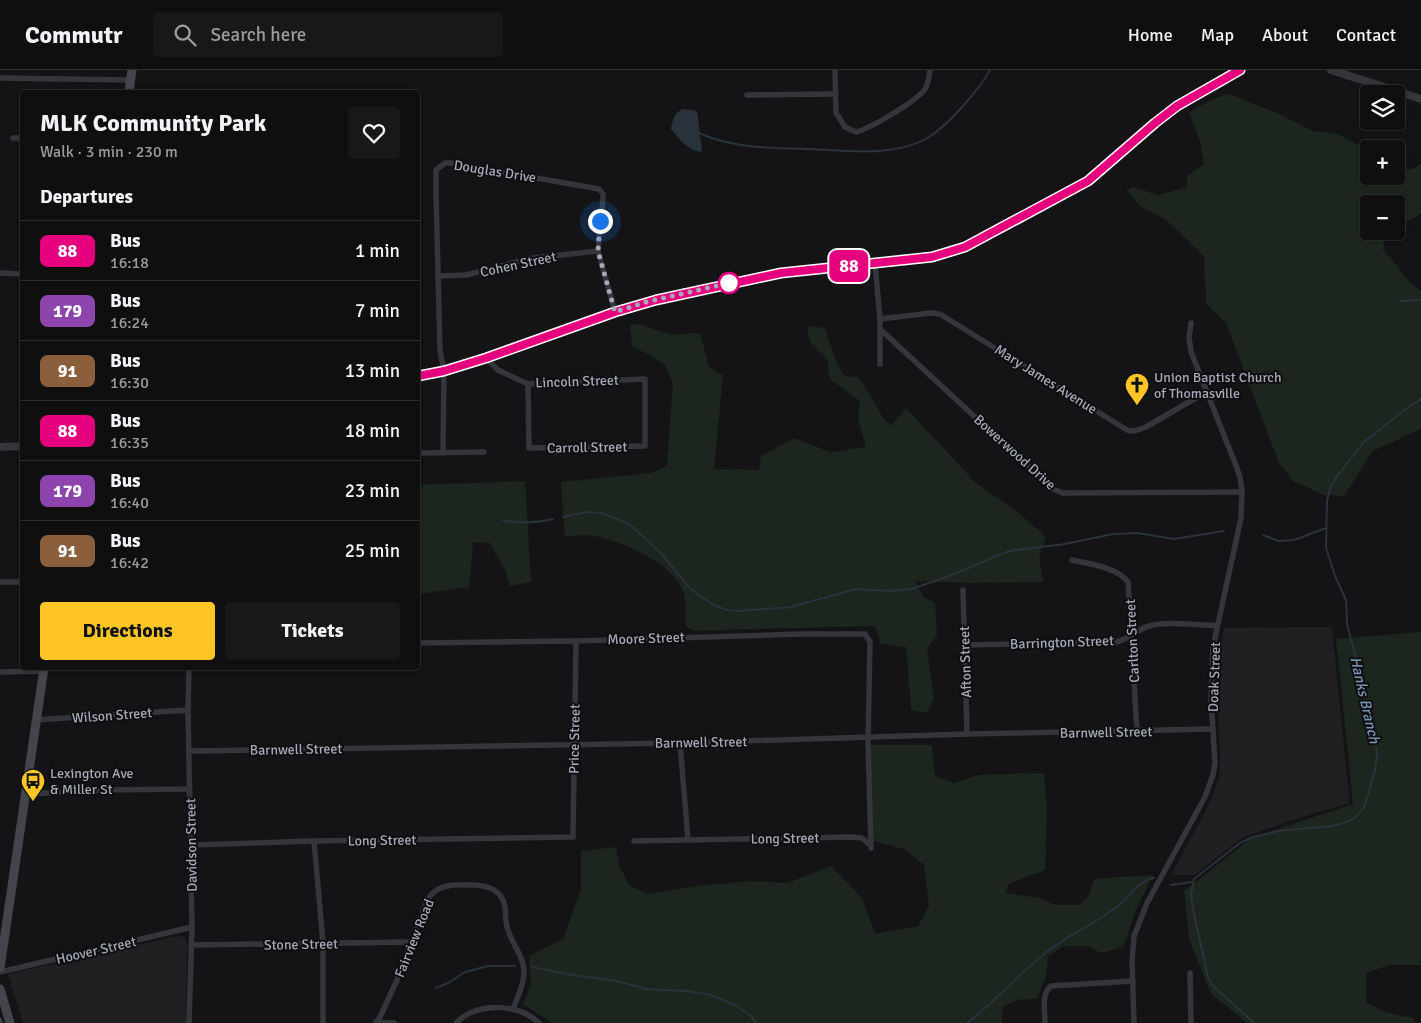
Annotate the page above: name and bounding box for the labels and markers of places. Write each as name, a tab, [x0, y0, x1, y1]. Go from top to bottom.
unlabelled marker	[718, 272, 740, 294]
place label: Union Baptist Church of Thomasville	[1154, 369, 1282, 402]
church icon: Union Baptist Church of Thomasville	[1124, 372, 1150, 406]
place label: Lexington Ave & Miller St	[50, 765, 134, 798]
bus stop icon: Lexington Ave & Miller St	[20, 768, 46, 802]

